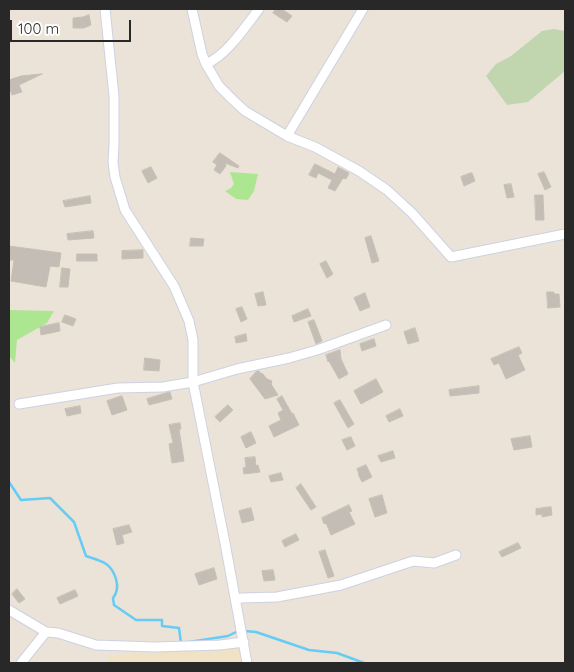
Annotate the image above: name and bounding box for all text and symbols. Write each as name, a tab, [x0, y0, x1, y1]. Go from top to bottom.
scale bar	[12, 10, 134, 42]
text: 100 m	[18, 19, 59, 38]

